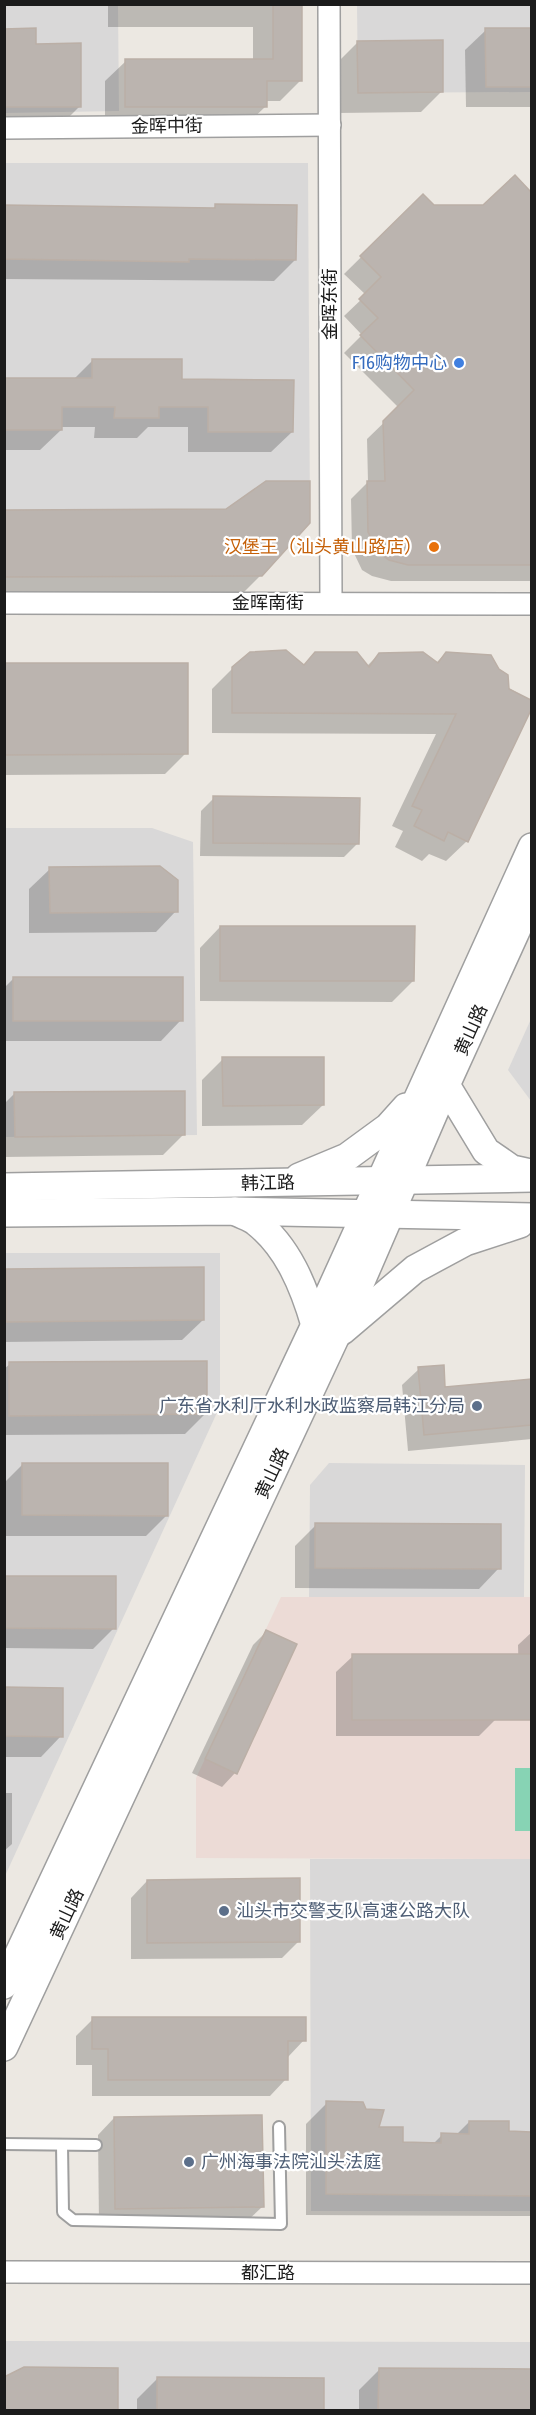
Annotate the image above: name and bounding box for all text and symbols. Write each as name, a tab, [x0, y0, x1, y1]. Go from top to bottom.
street label: 金晖中街	[131, 114, 203, 138]
street label: 金晖东街	[319, 268, 341, 340]
place label: F16购物中心	[352, 352, 447, 374]
marker: F16购物中心	[452, 356, 466, 370]
place label: 汉堡王（汕头黄山路店）	[224, 536, 422, 558]
marker: 汉堡王（汕头黄山路店）	[427, 540, 441, 554]
street label: 金晖南街	[232, 592, 304, 614]
street label: 黄山路	[450, 1001, 492, 1059]
street label: 韩江路	[241, 1172, 295, 1194]
place label: 广东省水利厅水利水政监察局韩江分局	[159, 1395, 465, 1417]
marker: 广东省水利厅水利水政监察局韩江分局	[470, 1399, 484, 1413]
street label: 黄山路	[251, 1444, 293, 1502]
street label: 黄山路	[46, 1885, 88, 1943]
place label: 汕头市交警支队高速公路大队	[236, 1900, 470, 1922]
marker: 汕头市交警支队高速公路大队	[217, 1904, 231, 1918]
place label: 广州海事法院汕头法庭	[201, 2151, 381, 2173]
marker: 广州海事法院汕头法庭	[182, 2155, 196, 2169]
street label: 都汇路	[241, 2262, 295, 2284]

